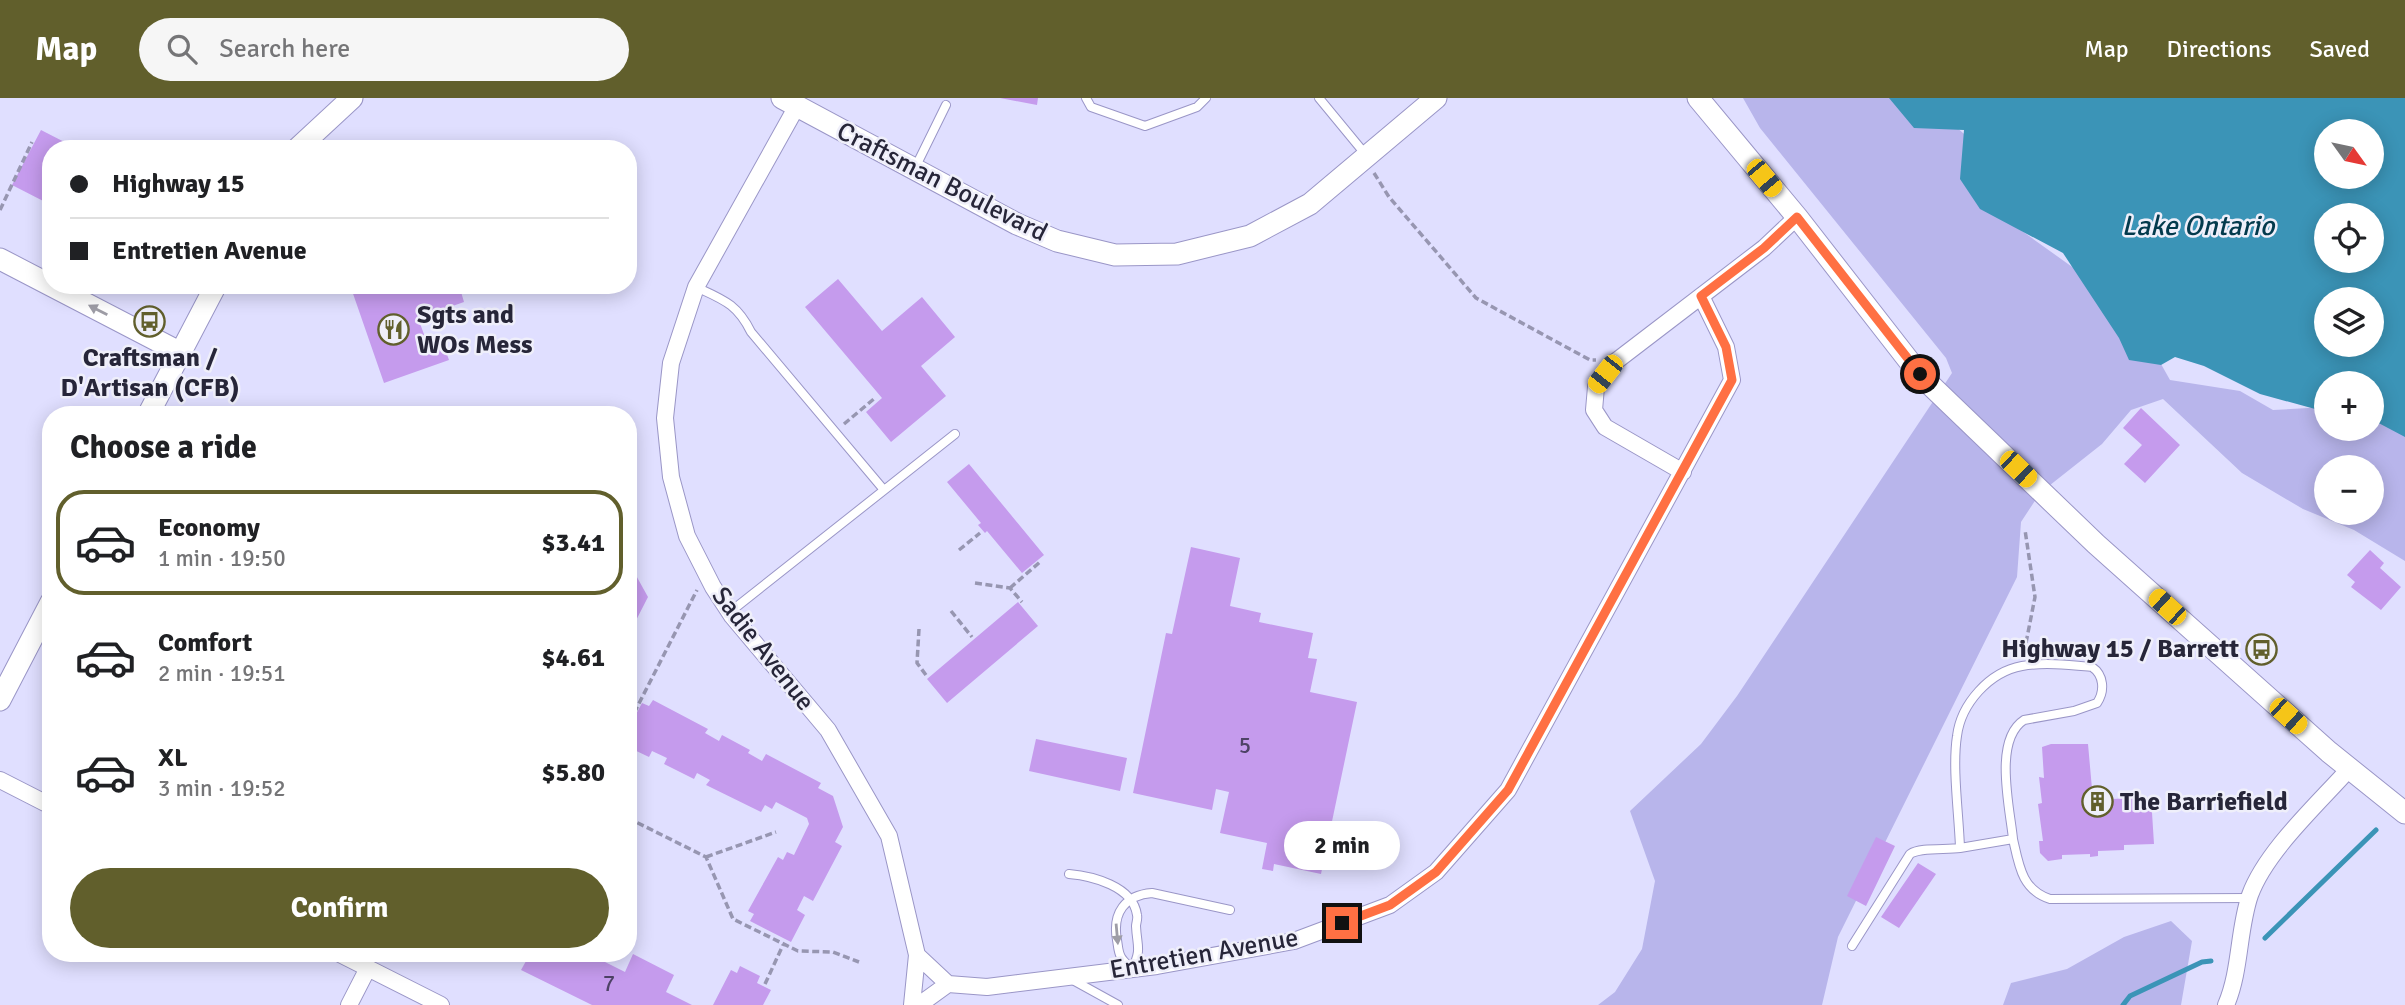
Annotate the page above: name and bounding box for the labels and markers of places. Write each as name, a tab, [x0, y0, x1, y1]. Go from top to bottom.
place label: Sgts and WOs Mess	[417, 299, 533, 361]
bus stop icon: Craftsman / D'Artisan (CFB)	[133, 305, 167, 339]
restaurant icon: Sgts and WOs Mess	[377, 313, 411, 347]
place label: Craftsman / D'Artisan (CFB)	[61, 342, 239, 404]
bus stop icon: Highway 15 / Barrett	[2245, 632, 2279, 666]
place label: Highway 15 / Barrett	[2001, 633, 2239, 665]
building icon: The Barriefield	[2080, 785, 2114, 819]
place label: The Barriefield	[2120, 786, 2288, 818]

